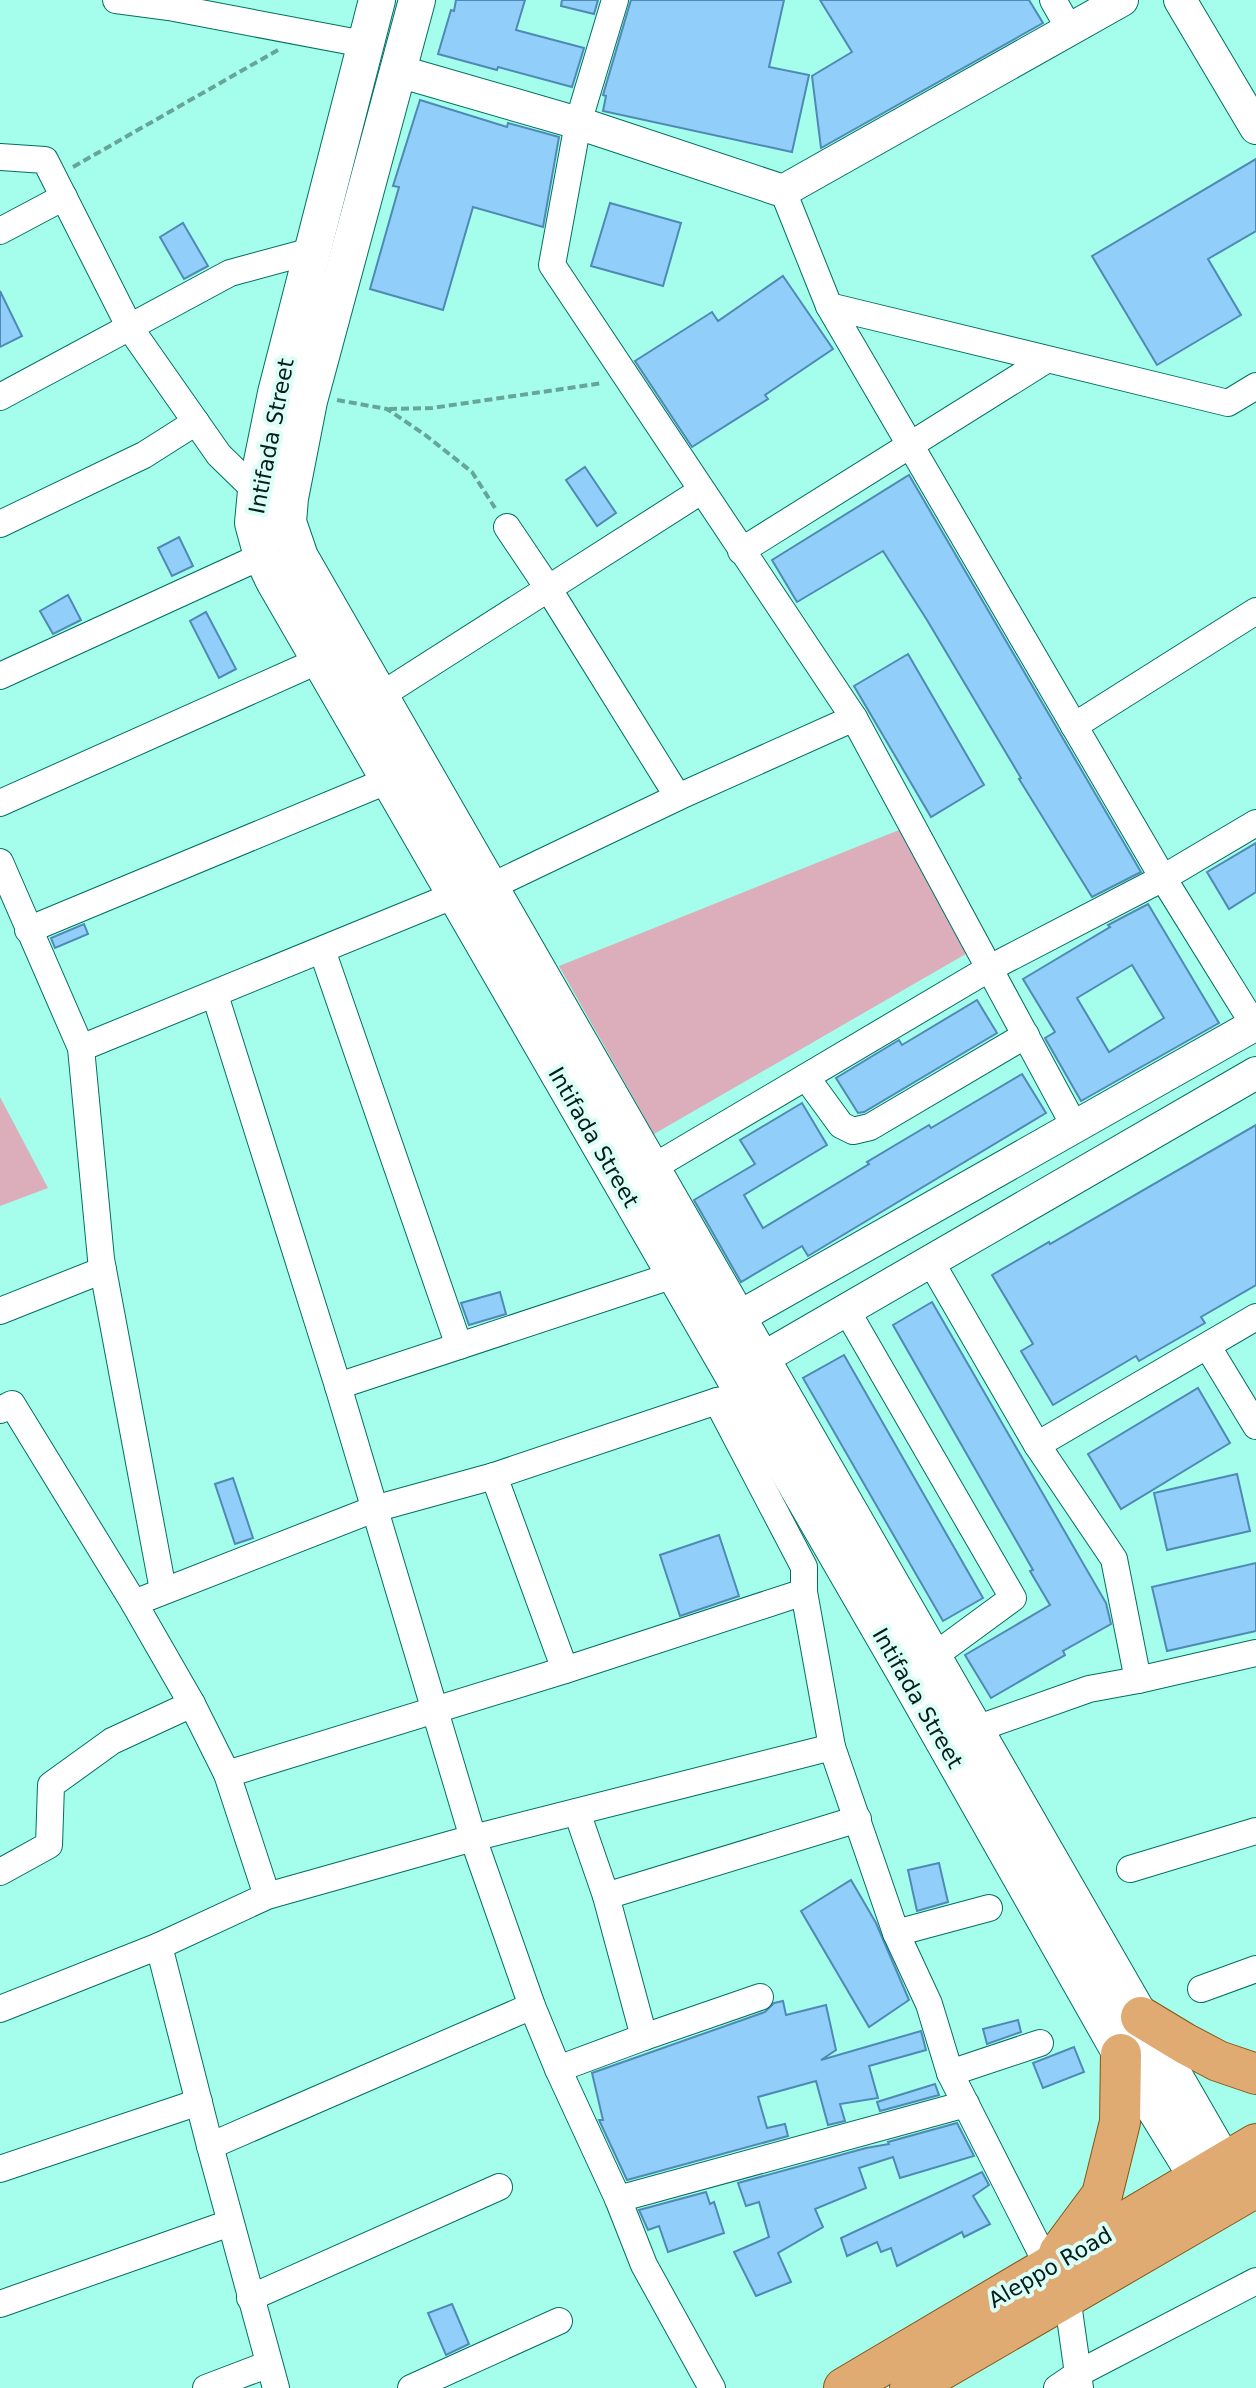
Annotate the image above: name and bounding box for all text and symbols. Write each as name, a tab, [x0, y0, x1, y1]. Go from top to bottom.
street label: Intifada Street	[244, 356, 299, 516]
street label: Intifada Street	[543, 1063, 644, 1212]
street label: Intifada Street	[867, 1624, 968, 1773]
street label: Aleppo Road	[984, 2222, 1116, 2313]

